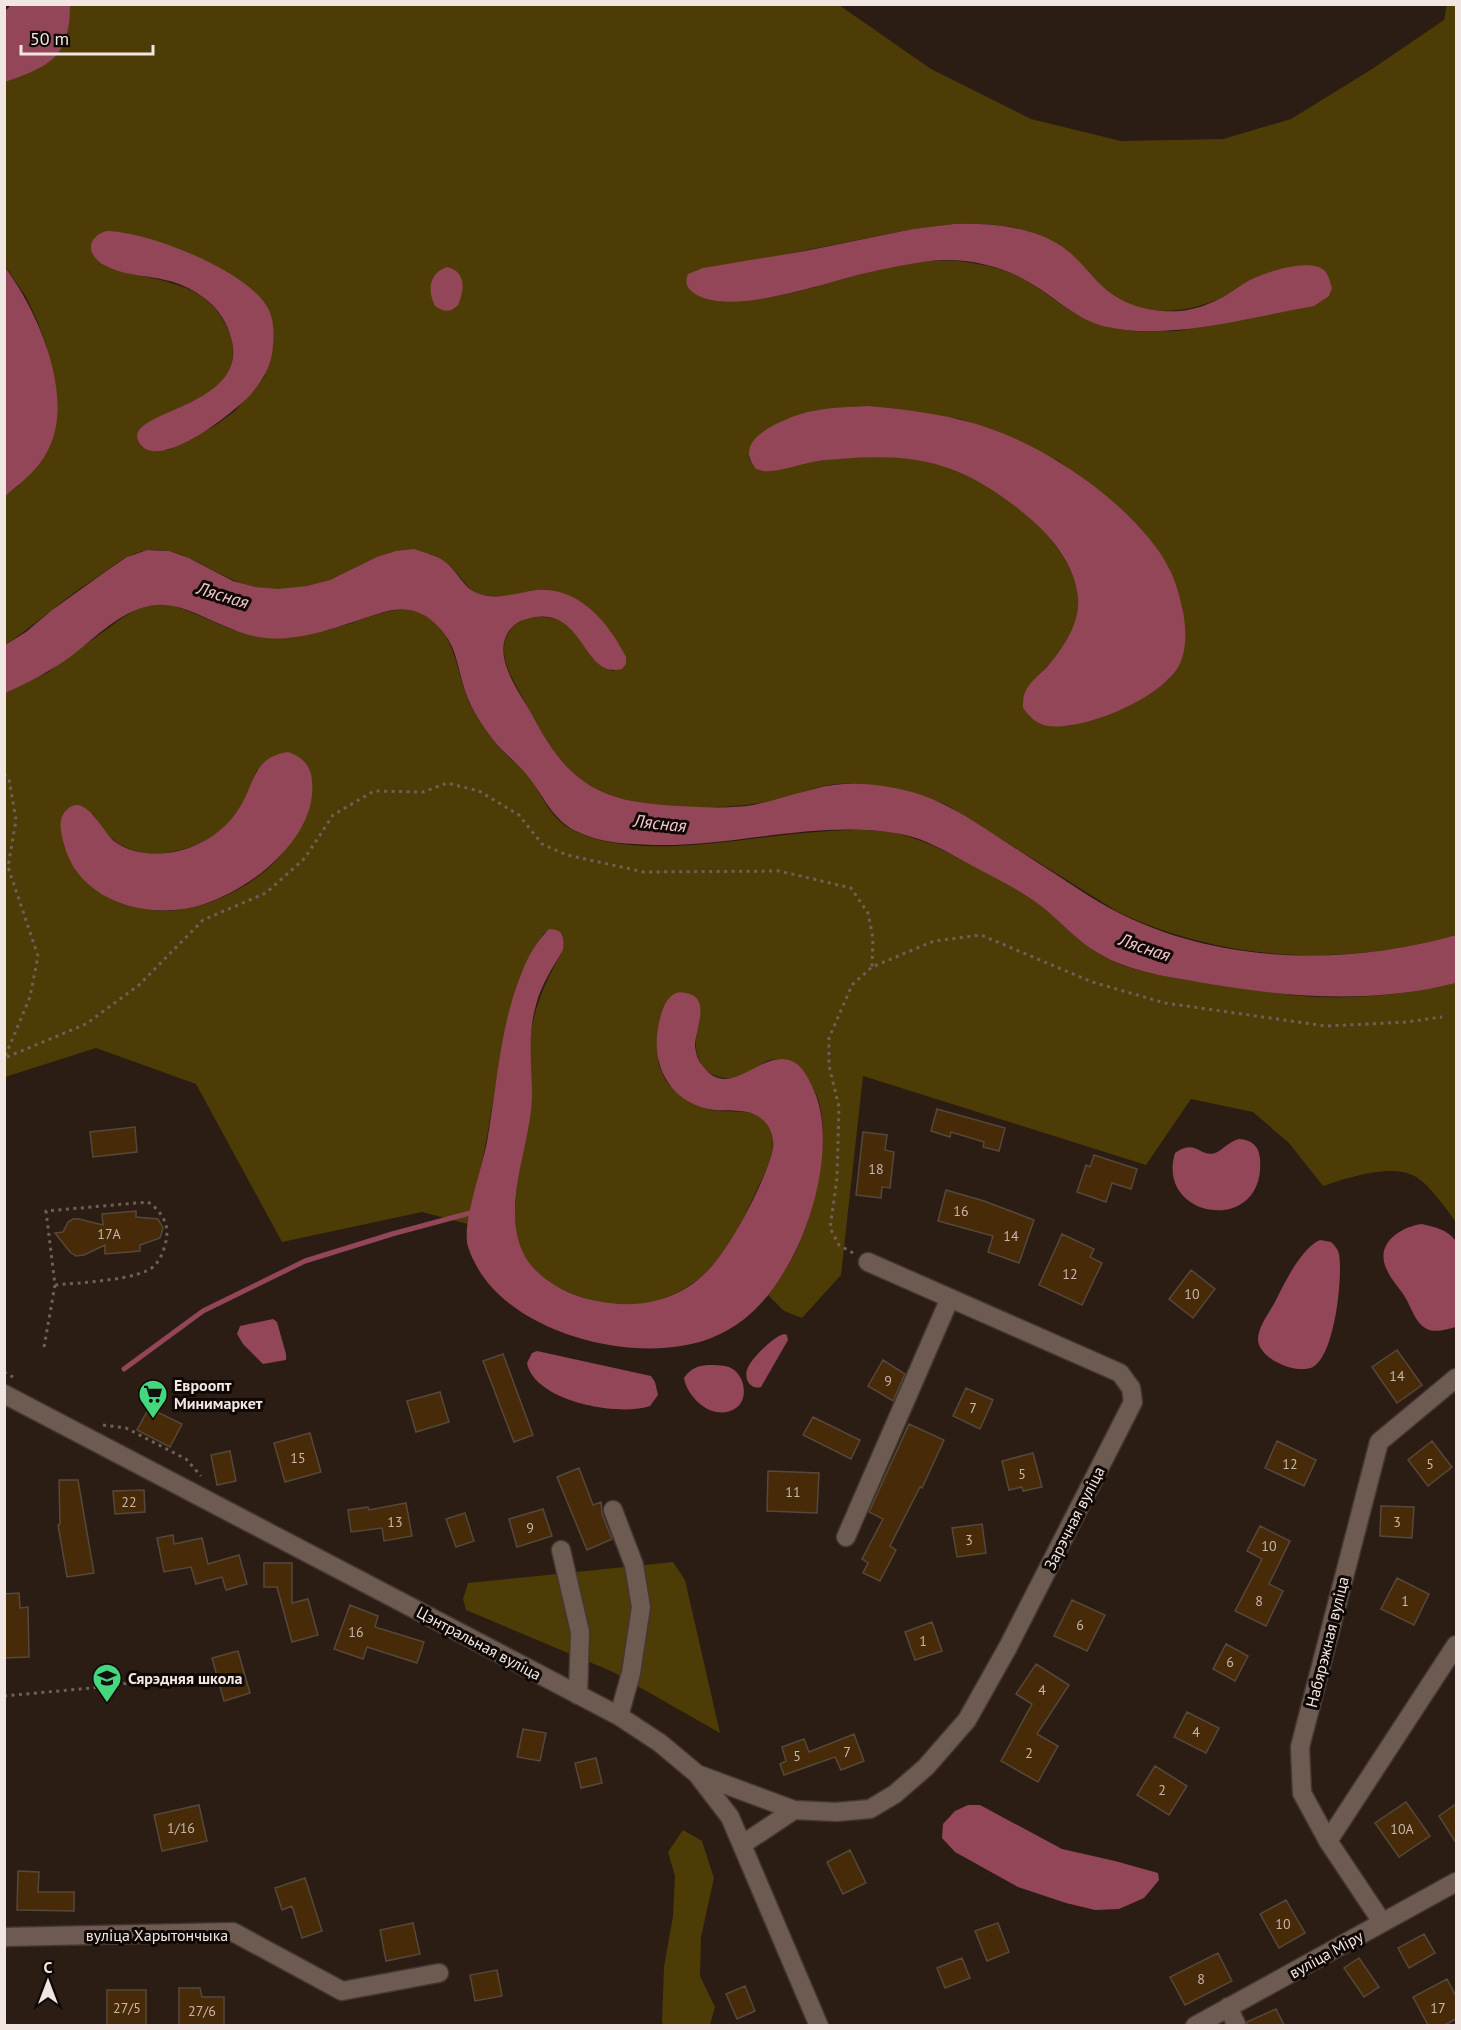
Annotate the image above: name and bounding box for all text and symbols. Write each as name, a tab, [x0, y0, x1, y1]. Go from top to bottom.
scale bar	[21, 18, 153, 56]
text: 50 m	[30, 27, 69, 50]
water label: Лясная	[193, 576, 252, 614]
water label: Лясная	[631, 809, 688, 837]
water label: Лясная	[1115, 927, 1174, 967]
house number: 18	[868, 1160, 884, 1178]
house number: 16	[953, 1202, 969, 1220]
house number: 17А	[97, 1225, 122, 1243]
house number: 14	[1003, 1227, 1019, 1245]
house number: 12	[1062, 1265, 1078, 1283]
house number: 10	[1184, 1285, 1200, 1303]
house number: 14	[1389, 1367, 1405, 1385]
house number: 9	[884, 1372, 892, 1390]
place label: Евроопт Минимаркет	[174, 1375, 263, 1413]
supermarket icon: Евроопт Минимаркет	[137, 1378, 169, 1420]
house number: 7	[969, 1399, 977, 1417]
house number: 15	[290, 1449, 306, 1467]
house number: 12	[1282, 1455, 1298, 1473]
house number: 5	[1426, 1455, 1434, 1473]
street label: Зарэчная вуліца	[1039, 1463, 1109, 1573]
house number: 5	[1018, 1465, 1026, 1483]
house number: 11	[785, 1483, 801, 1501]
house number: 22	[121, 1493, 137, 1511]
house number: 13	[387, 1513, 403, 1531]
house number: 3	[1393, 1513, 1401, 1531]
house number: 9	[526, 1519, 534, 1537]
house number: 3	[965, 1531, 973, 1549]
house number: 10	[1261, 1537, 1277, 1555]
street label: Набярэжная вуліца	[1301, 1575, 1353, 1709]
house number: 8	[1255, 1592, 1263, 1610]
house number: 1	[1401, 1592, 1409, 1610]
street label: Цэнтральная вуліца	[413, 1602, 545, 1684]
house number: 6	[1076, 1616, 1084, 1634]
house number: 16	[348, 1623, 364, 1641]
house number: 1	[919, 1632, 927, 1650]
house number: 6	[1226, 1653, 1234, 1671]
school or university icon: Сярэдняя школа	[91, 1662, 123, 1704]
place label: Сярэдняя школа	[128, 1668, 243, 1688]
house number: 4	[1038, 1681, 1046, 1699]
house number: 4	[1192, 1723, 1200, 1741]
house number: 7	[843, 1743, 851, 1761]
house number: 2	[1025, 1744, 1033, 1762]
house number: 5	[793, 1747, 801, 1765]
house number: 2	[1158, 1781, 1166, 1799]
house number: 1/16	[167, 1819, 195, 1837]
house number: 10А	[1390, 1820, 1415, 1838]
house number: 10	[1275, 1915, 1291, 1933]
street label: вуліца Харытончыка	[86, 1925, 228, 1945]
street label: вуліца Міру	[1286, 1925, 1367, 1982]
north arrow	[18, 1952, 78, 2012]
text: С	[44, 1957, 53, 1977]
house number: 8	[1197, 1970, 1205, 1988]
house number: 27/5	[113, 1999, 141, 2017]
house number: 17	[1430, 1999, 1446, 2017]
house number: 27/6	[188, 2002, 216, 2020]

